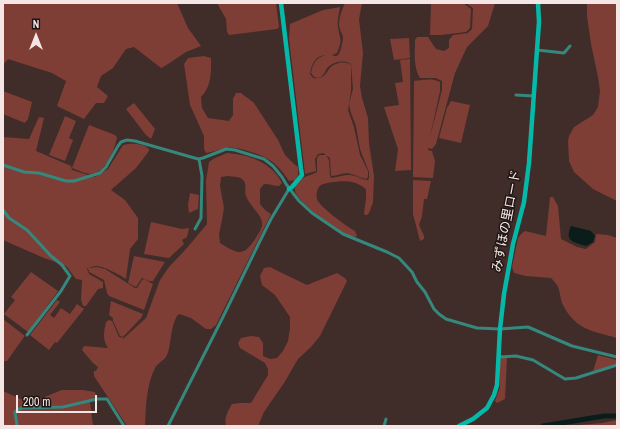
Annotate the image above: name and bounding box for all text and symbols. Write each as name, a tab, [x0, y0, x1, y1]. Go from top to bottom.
north arrow	[16, 16, 56, 56]
text: N	[33, 17, 39, 31]
street label: みずほの里ロード	[489, 168, 525, 274]
scale bar	[18, 387, 99, 413]
text: 200 m	[23, 394, 50, 410]

